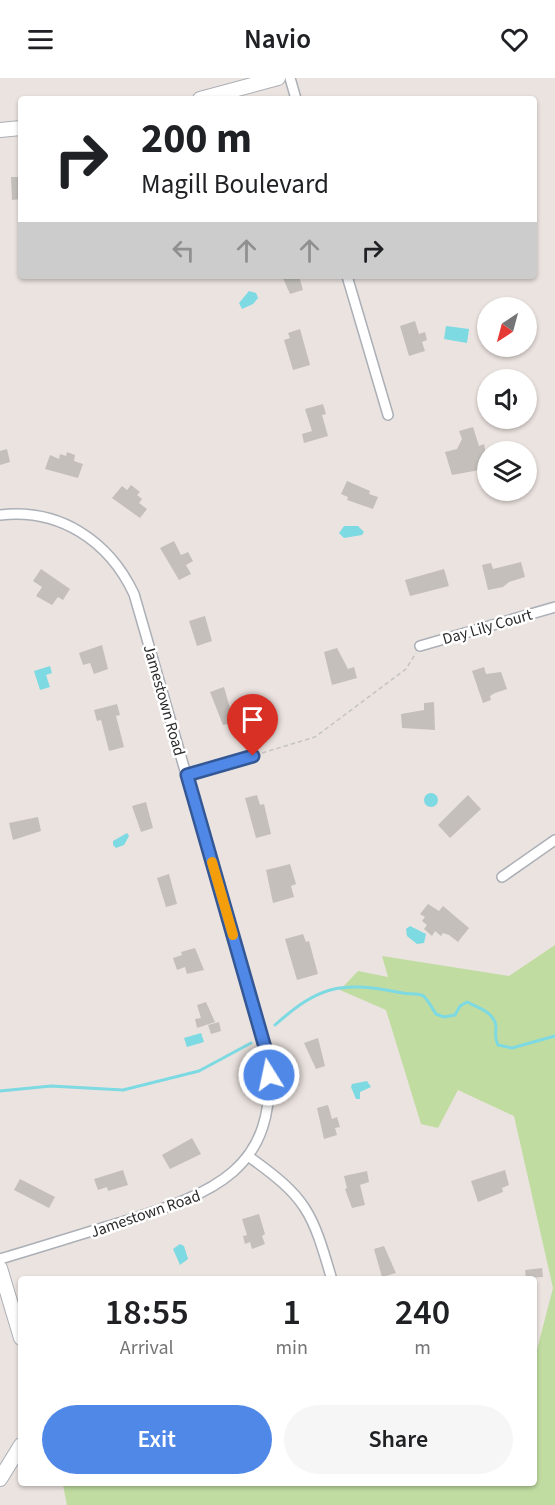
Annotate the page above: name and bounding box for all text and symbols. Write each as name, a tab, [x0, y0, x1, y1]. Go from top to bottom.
text: Navio	[244, 20, 311, 59]
icon: menu	[24, 23, 57, 56]
icon: heart	[498, 23, 531, 56]
text: 200 m	[141, 109, 252, 169]
icon: right	[42, 120, 120, 198]
text: Magill Boulevard	[141, 165, 329, 204]
icon: left	[167, 234, 200, 267]
icon: ahead	[230, 234, 263, 267]
icon: ahead	[293, 234, 326, 267]
icon: right	[356, 234, 389, 267]
north arrow	[477, 297, 537, 357]
map controls	[477, 297, 537, 501]
button: sound	[477, 369, 537, 429]
button: layers	[477, 441, 537, 501]
street label: Day Lily Court	[440, 603, 535, 650]
street label: Jamestown Road	[138, 642, 190, 759]
pin	[227, 694, 278, 756]
icon: arrive	[236, 703, 269, 736]
position arrow	[237, 1043, 301, 1107]
street label: Jamestown Road	[87, 1185, 203, 1243]
text: 18:55	[105, 1287, 189, 1338]
text: 1	[282, 1287, 301, 1338]
text: 240	[395, 1287, 450, 1338]
text: Arrival	[120, 1334, 174, 1362]
text: min	[275, 1334, 308, 1362]
text: m	[414, 1334, 431, 1362]
button: Exit	[42, 1405, 272, 1474]
button: Share	[284, 1405, 513, 1474]

